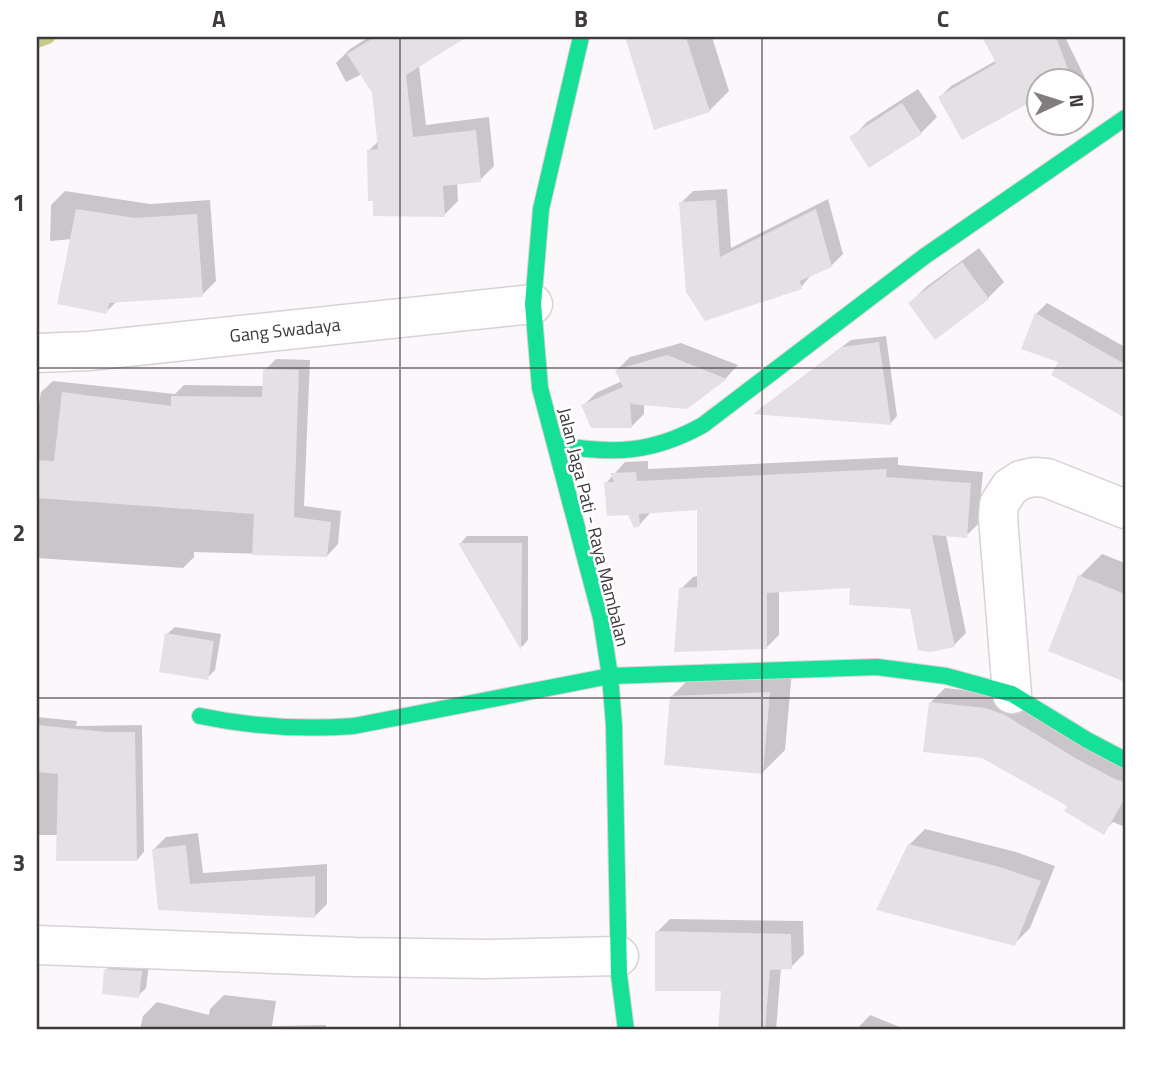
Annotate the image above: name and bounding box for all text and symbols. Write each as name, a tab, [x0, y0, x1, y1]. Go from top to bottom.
text: A	[212, 1, 226, 36]
text: B	[574, 1, 588, 36]
text: C	[937, 1, 949, 36]
north arrow	[1026, 66, 1096, 136]
text: N	[1063, 93, 1092, 108]
text: 1	[13, 185, 25, 220]
street label: Gang Swadaya	[228, 311, 342, 349]
street label: Jalan Jaga Pati - Raya Mambalan	[551, 405, 637, 649]
text: 2	[13, 515, 25, 550]
text: 3	[13, 845, 25, 880]

